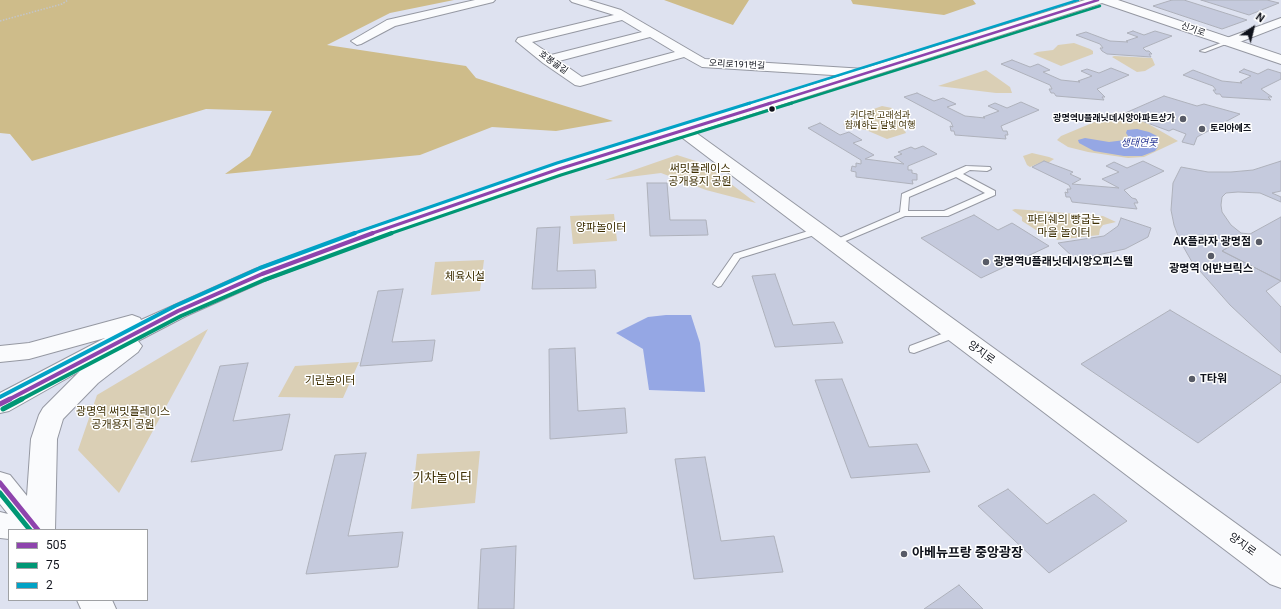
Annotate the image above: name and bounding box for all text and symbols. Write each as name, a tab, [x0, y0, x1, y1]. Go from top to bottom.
north arrow	[1233, 8, 1273, 48]
text: N	[1253, 10, 1267, 25]
street label: 신기로	[1179, 21, 1207, 39]
street label: 호봉골길	[536, 49, 570, 77]
street label: 오리로191번길	[708, 58, 766, 72]
unlabelled marker	[767, 104, 777, 114]
park label: 커다란 고래섬과 함께하는 달빛 여행	[845, 111, 915, 132]
place label: 광명역U플래닛데시앙아파트상가	[1053, 114, 1175, 124]
marker: 광명역U플래닛데시앙아파트상가	[1178, 114, 1188, 124]
marker: 토리아에즈	[1197, 124, 1207, 134]
place label: 토리아에즈	[1210, 124, 1251, 134]
water label: 생태연못	[1121, 137, 1157, 149]
park label: 써밋플레이스 공개용지 공원	[668, 162, 732, 188]
park label: 파티쉐의 빵굽는 마을 놀이터	[1027, 213, 1101, 239]
park label: 양파놀이터	[576, 221, 626, 235]
place label: AK플라자 광명점	[1173, 235, 1251, 249]
marker: AK플라자 광명점	[1254, 237, 1264, 247]
marker: 광명역 어반브릭스	[1206, 251, 1216, 261]
place label: 광명역U플래닛데시앙오피스텔	[994, 255, 1133, 269]
marker: 광명역U플래닛데시앙오피스텔	[981, 257, 991, 267]
place label: 광명역 어반브릭스	[1169, 262, 1253, 276]
park label: 체육시설	[445, 270, 485, 284]
street label: 양지로	[965, 339, 997, 367]
place label: T타워	[1200, 372, 1227, 386]
park label: 기린놀이터	[305, 374, 355, 388]
marker: T타워	[1187, 374, 1197, 384]
park label: 광명역 써밋플레이스 공개용지 공원	[76, 405, 170, 431]
park label: 기차놀이터	[412, 471, 472, 487]
legend	[8, 529, 148, 601]
street label: 양지로	[1226, 531, 1258, 559]
text: 505	[46, 538, 66, 552]
place label: 아베뉴프랑 중앙광장	[912, 546, 1023, 562]
marker: 아베뉴프랑 중앙광장	[899, 549, 909, 559]
text: 75	[46, 558, 60, 572]
text: 2	[46, 578, 53, 592]

